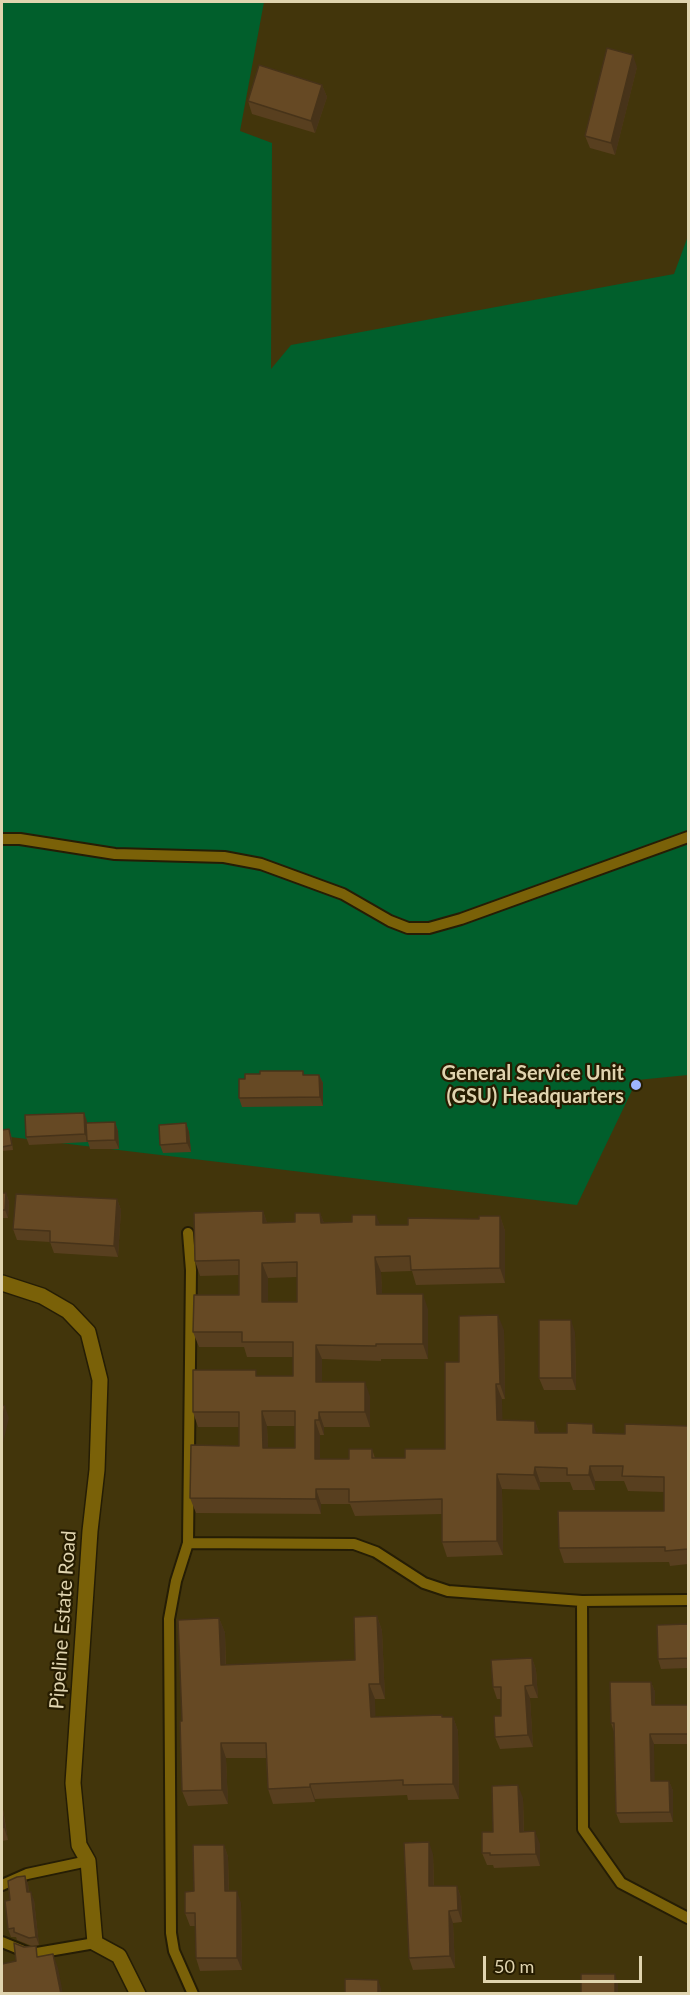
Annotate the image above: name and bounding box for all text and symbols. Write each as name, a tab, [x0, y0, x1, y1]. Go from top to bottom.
place label: General Service Unit (GSU) Headquarters	[442, 1062, 624, 1109]
marker: General Service Unit (GSU) Headquarters	[629, 1078, 643, 1092]
street label: Pipeline Estate Road	[45, 1530, 81, 1710]
scale bar	[486, 1944, 645, 1982]
text: 50 m	[494, 1955, 534, 1977]

